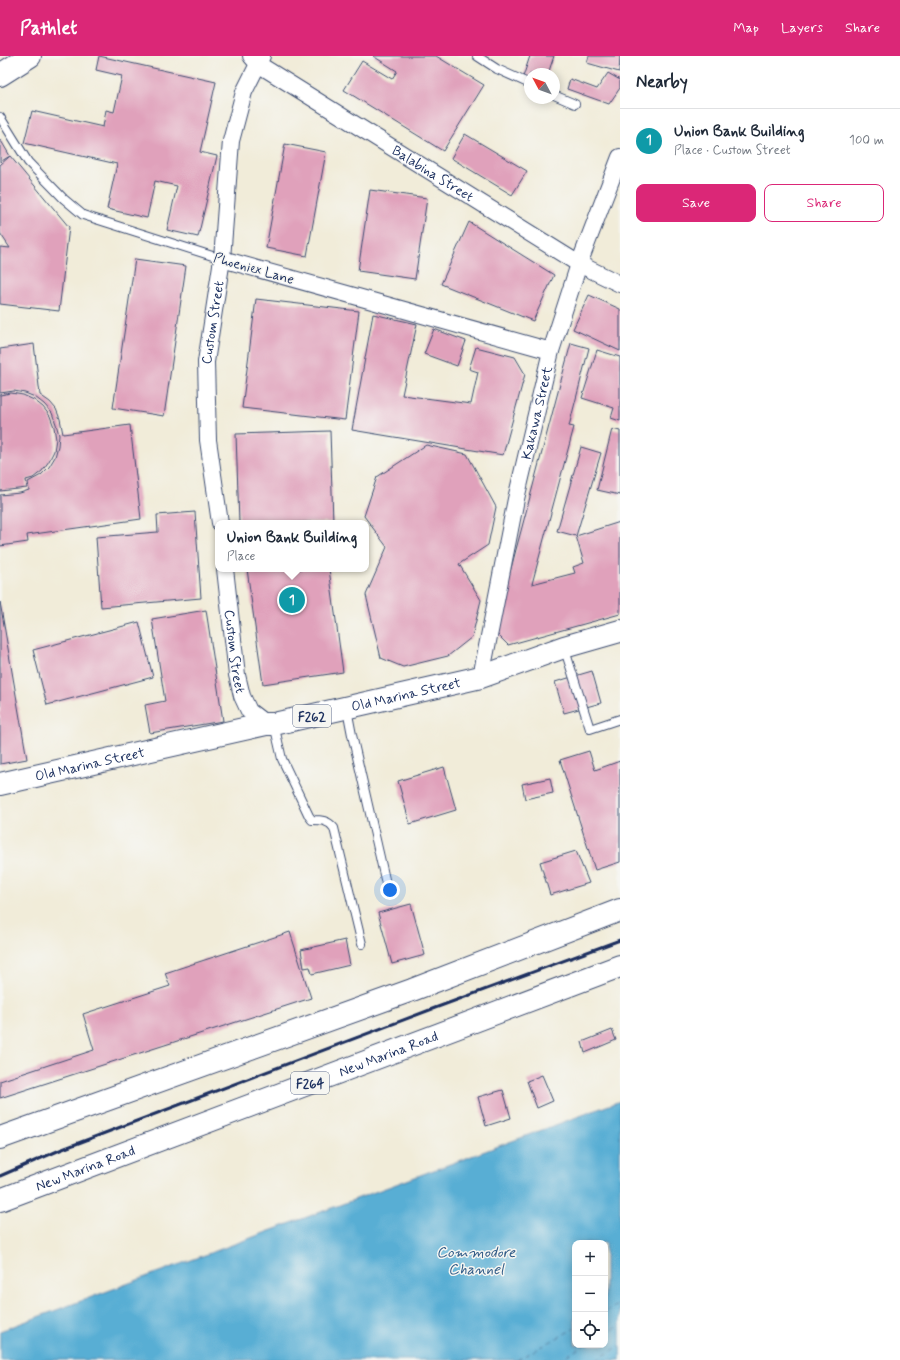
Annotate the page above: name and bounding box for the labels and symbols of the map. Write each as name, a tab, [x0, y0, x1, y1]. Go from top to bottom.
north arrow	[524, 68, 560, 104]
street label: Balabina Street	[388, 142, 477, 206]
street label: Phoeniex Lane	[211, 249, 296, 289]
street label: Custom Street	[198, 280, 229, 366]
street label: Kakawa Street	[518, 364, 557, 461]
pin: 1	[279, 585, 305, 615]
street label: Custom Street	[220, 609, 249, 695]
street label: Old Marina Street	[350, 674, 463, 716]
road number: F262	[293, 705, 331, 727]
street label: Old Marina Street	[33, 744, 147, 786]
your location	[380, 880, 400, 900]
street label: New Marina Road	[336, 1027, 441, 1081]
road number: F264	[291, 1072, 329, 1094]
street label: New Marina Road	[33, 1142, 138, 1196]
water label: Commodore Channel	[437, 1243, 516, 1280]

